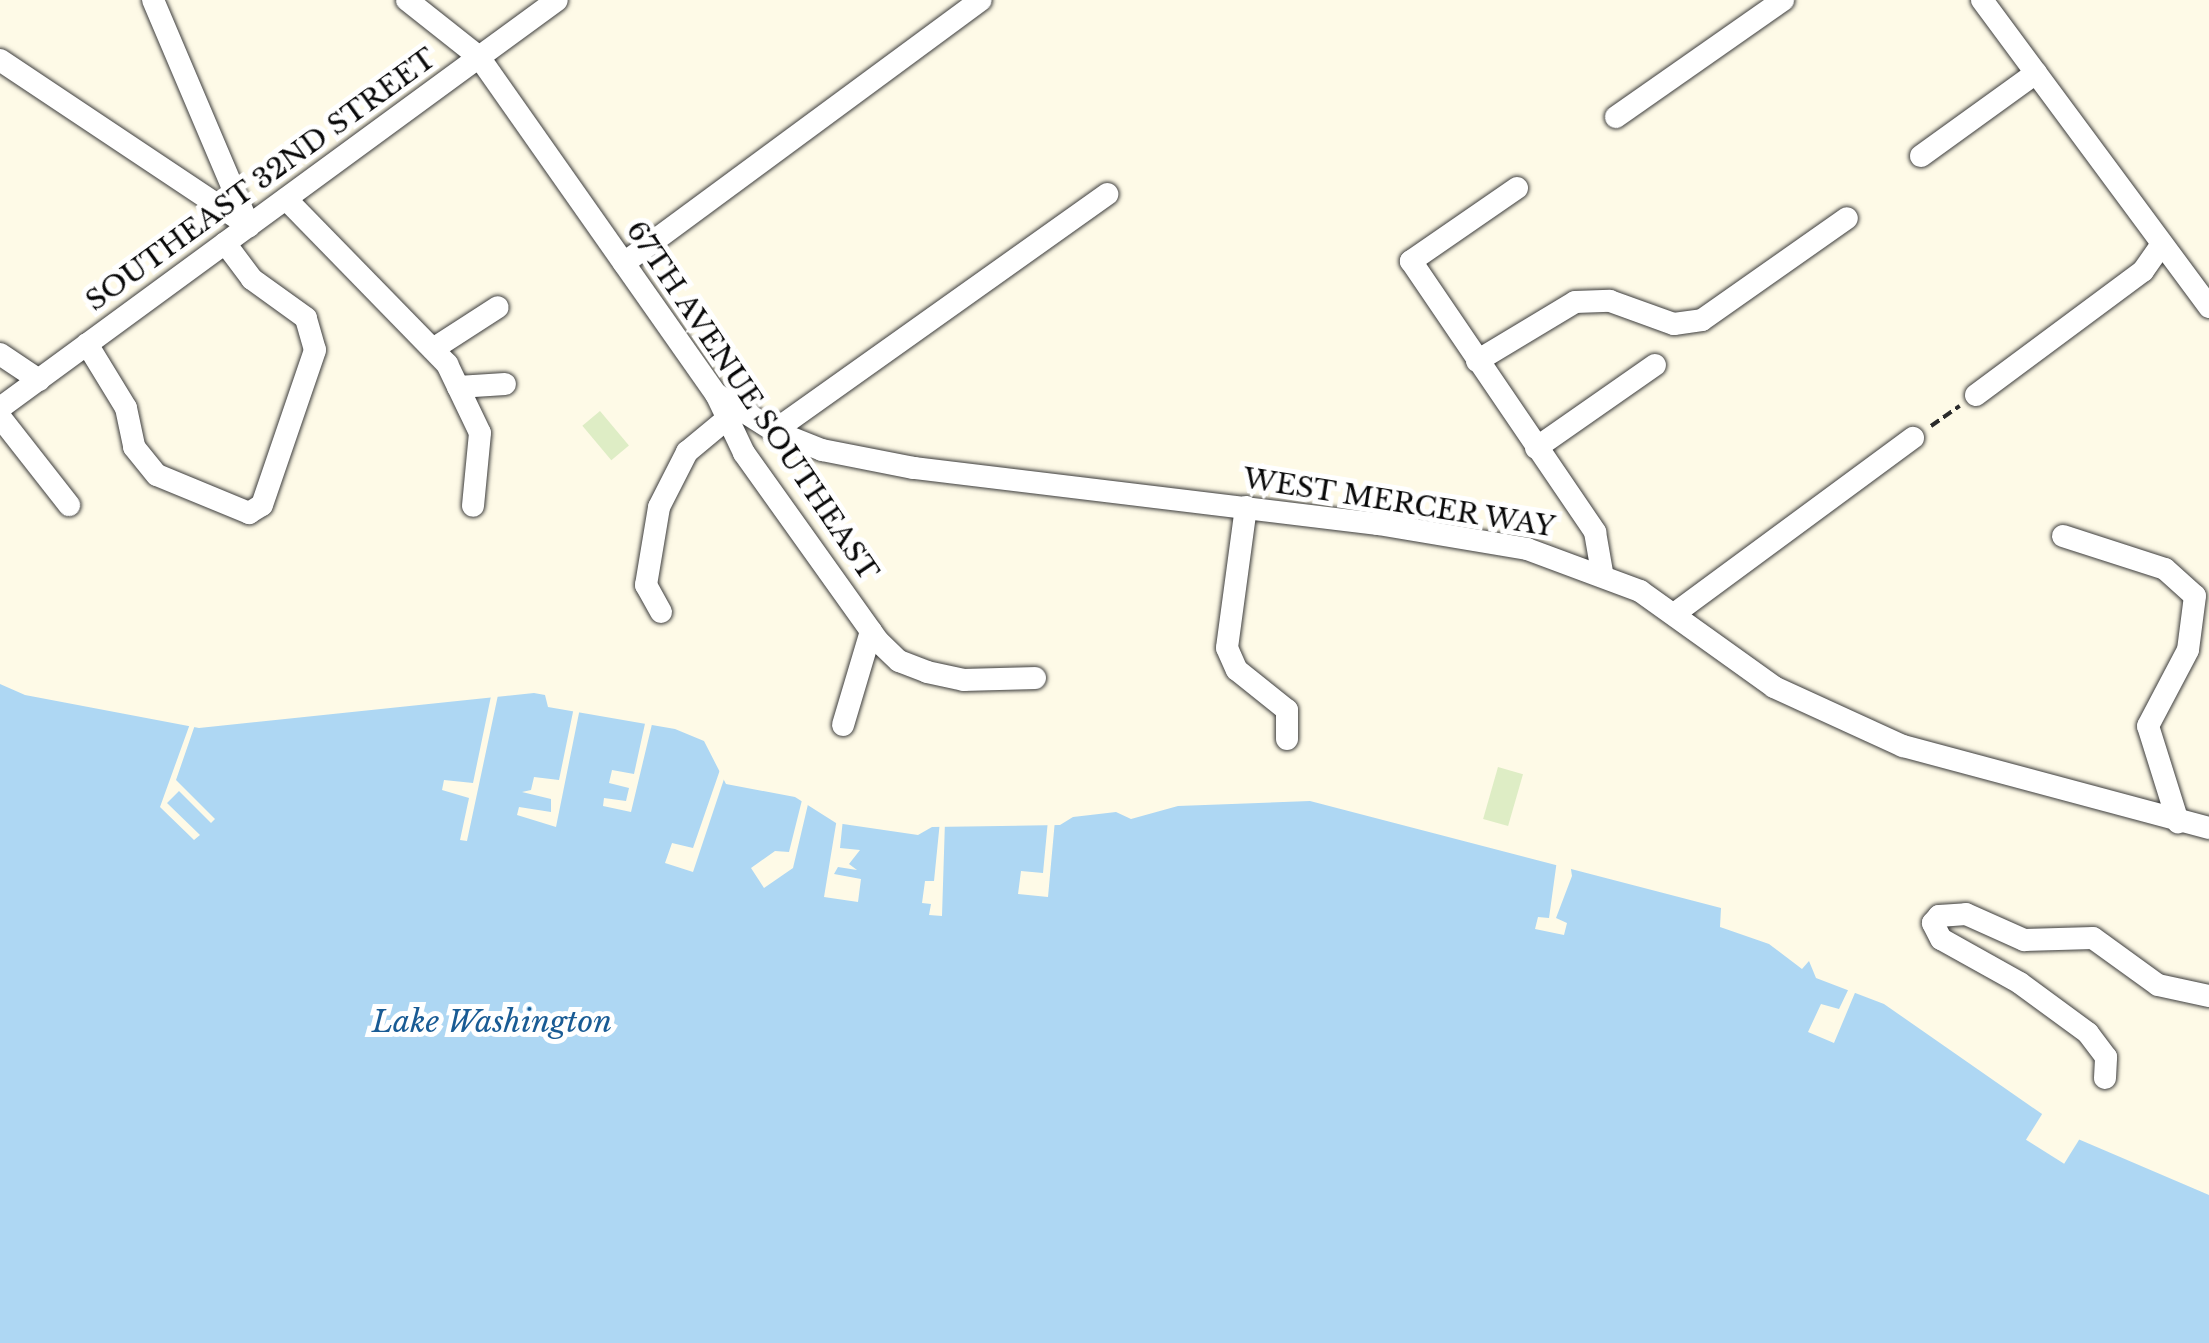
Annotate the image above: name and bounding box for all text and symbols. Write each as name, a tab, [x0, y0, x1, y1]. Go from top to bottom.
street label: SOUTHEAST 32ND STREET	[79, 41, 443, 319]
street label: 67TH AVENUE SOUTHEAST	[618, 214, 886, 588]
street label: WEST MERCER WAY	[1239, 462, 1559, 544]
water label: Lake Washington	[372, 1004, 612, 1040]

